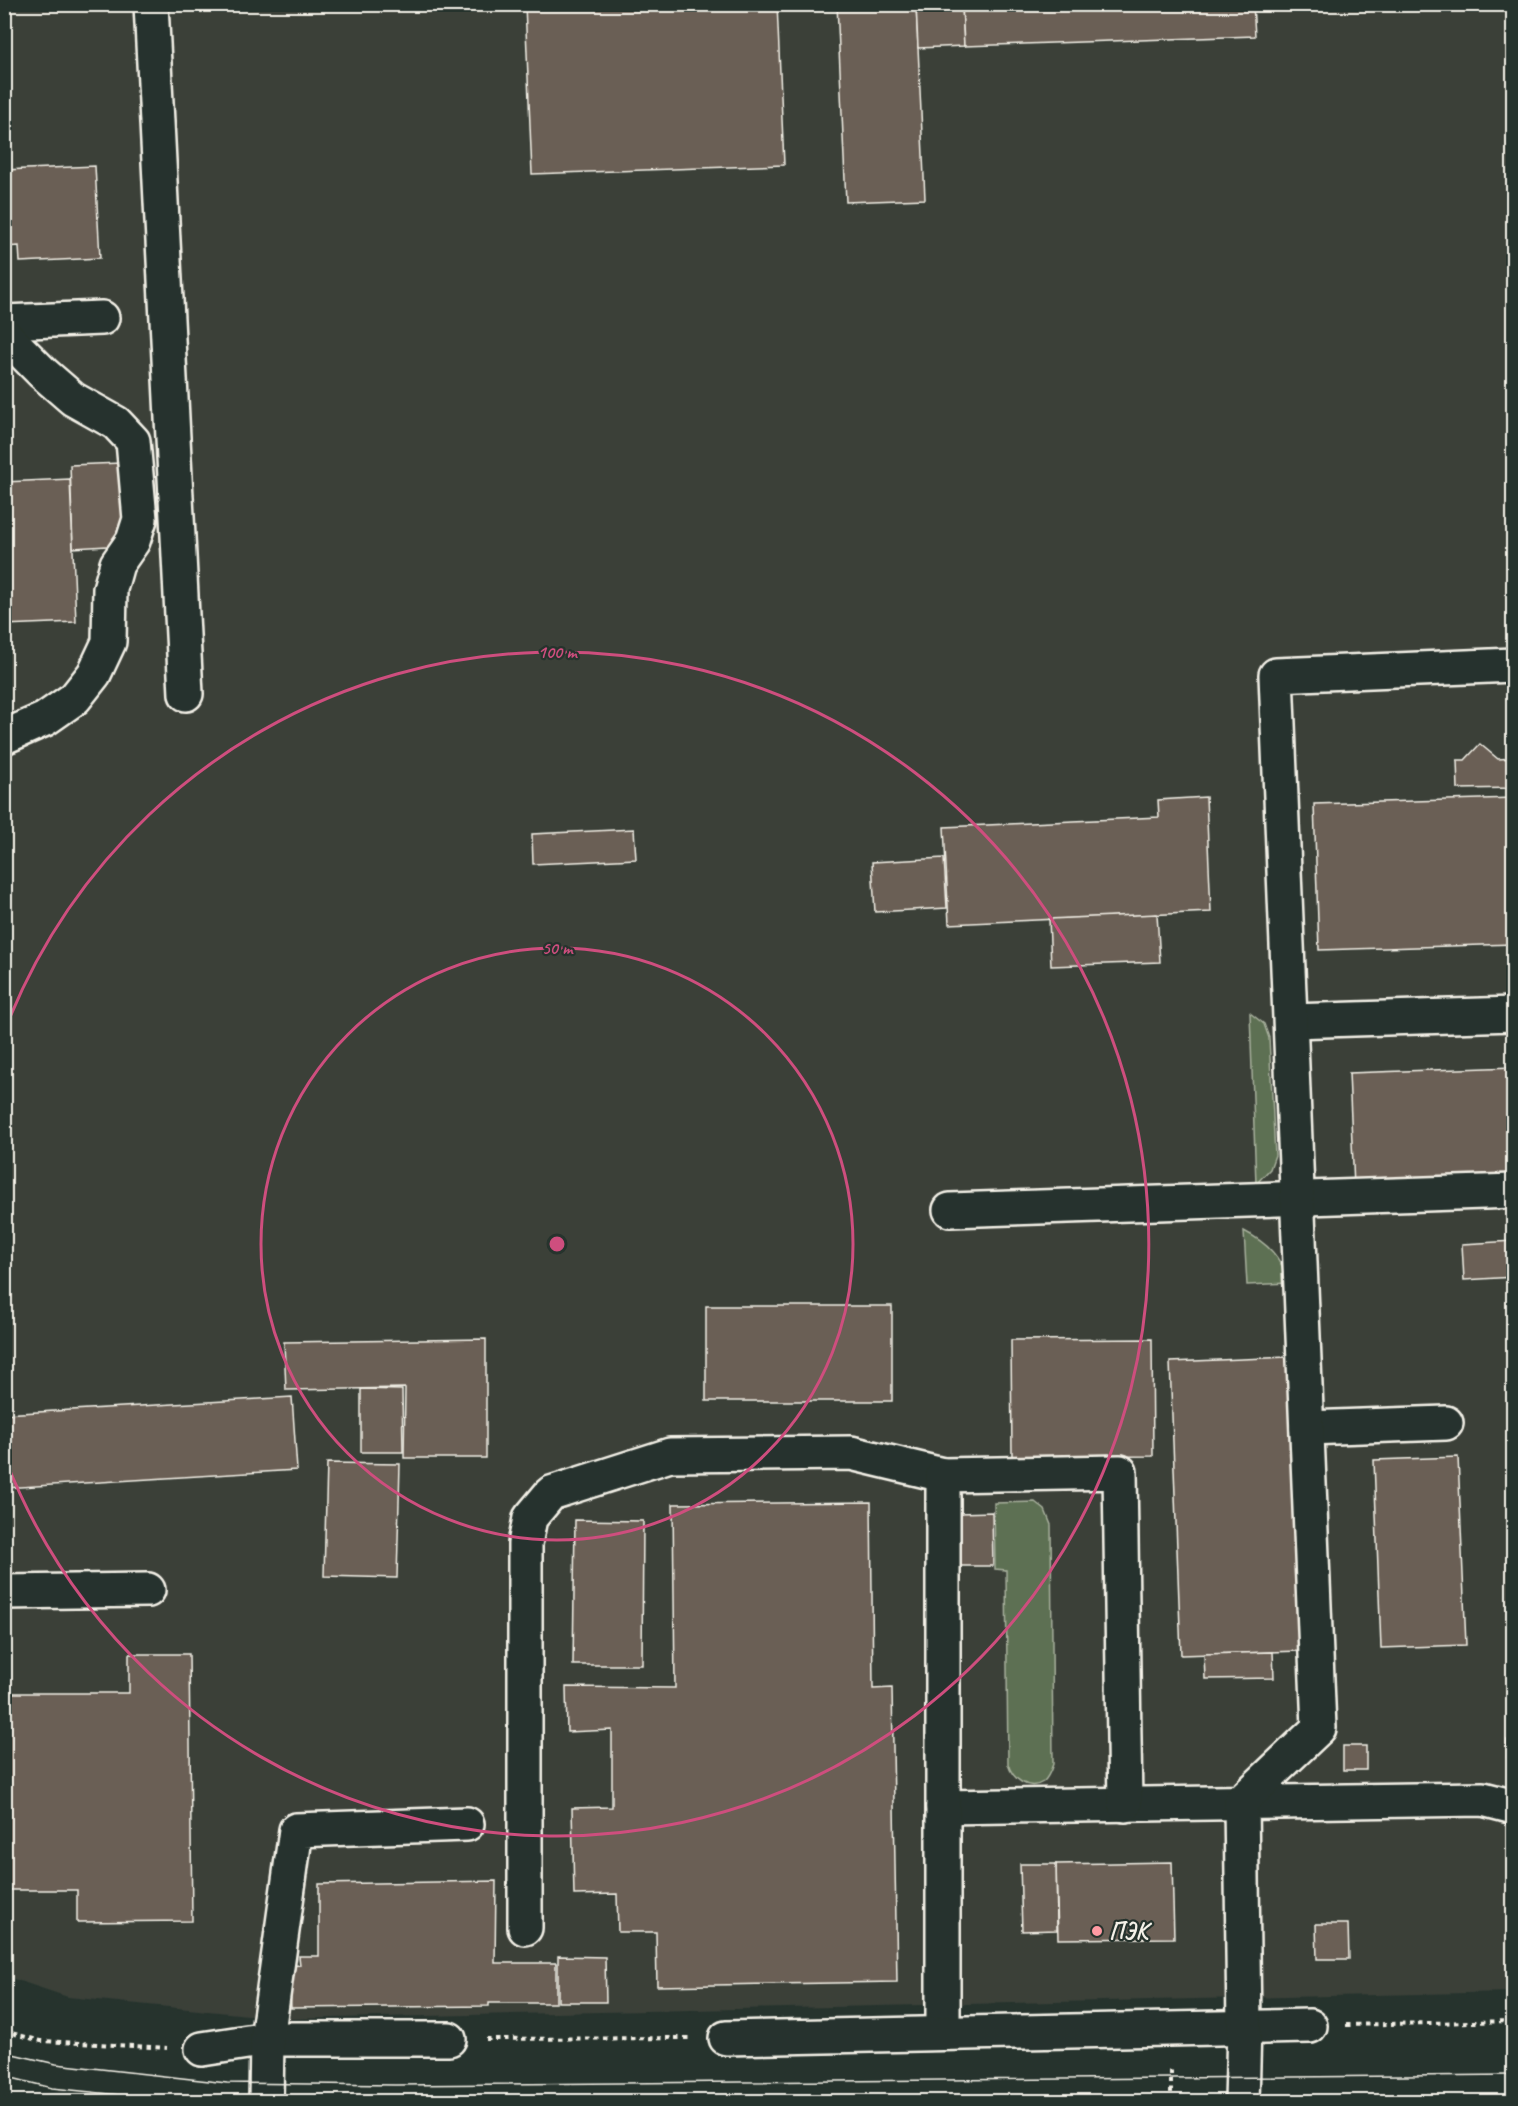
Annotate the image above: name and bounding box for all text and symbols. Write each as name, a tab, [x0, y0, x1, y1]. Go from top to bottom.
text: 100 m	[538, 641, 578, 663]
text: 50 m	[542, 937, 574, 959]
centre of rings	[547, 1234, 567, 1254]
place label: ПЭК	[1109, 1916, 1153, 1946]
marker: ПЭК	[1090, 1924, 1104, 1938]

